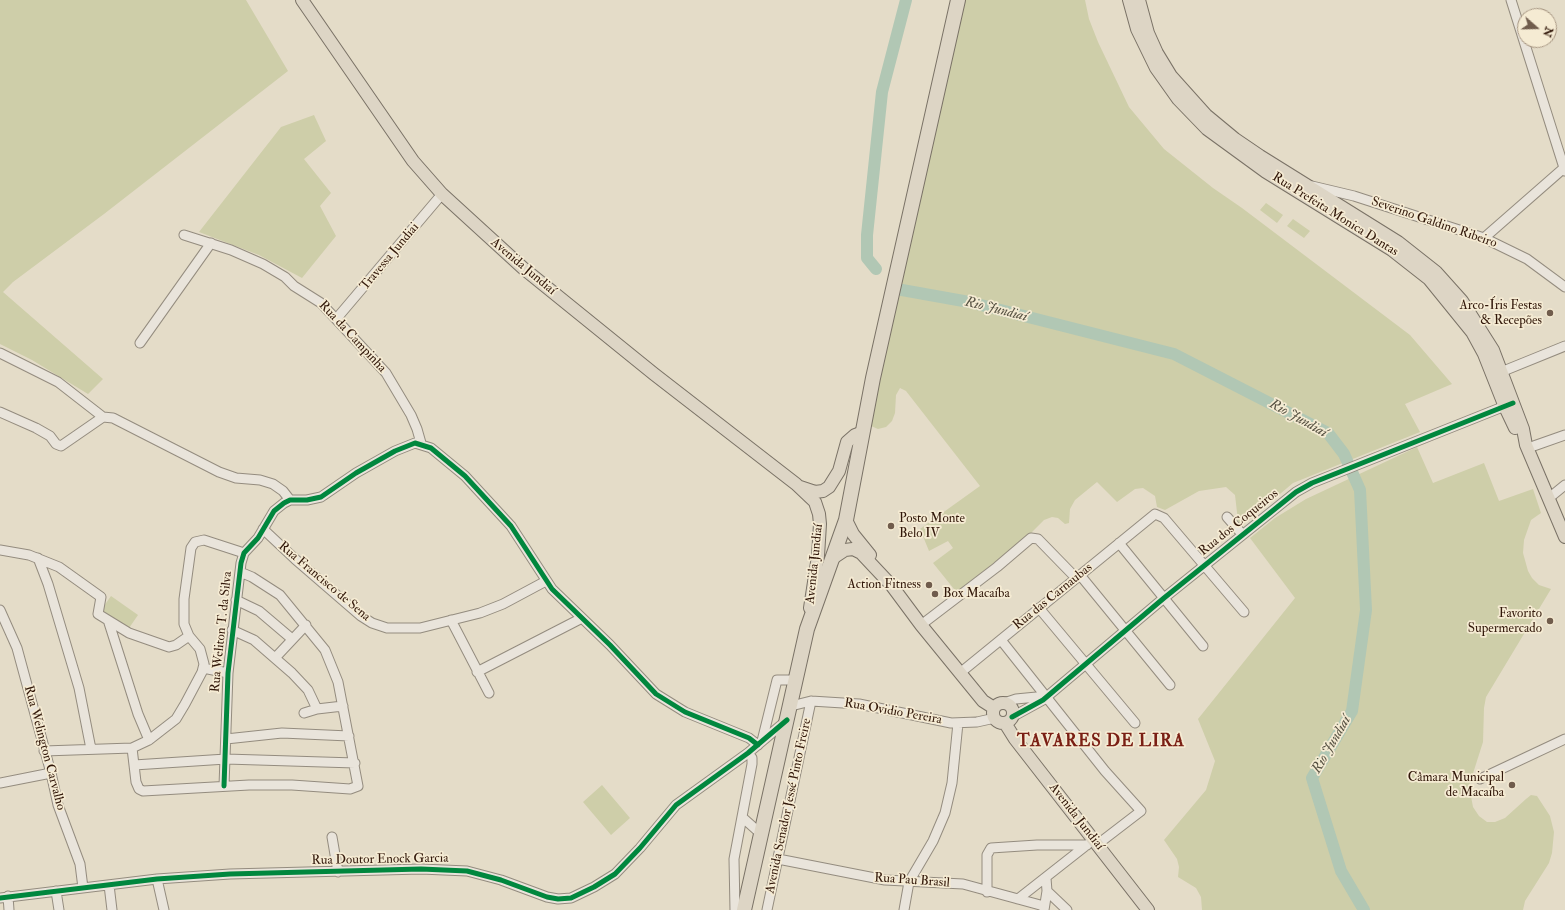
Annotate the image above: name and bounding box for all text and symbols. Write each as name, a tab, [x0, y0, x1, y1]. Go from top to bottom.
north arrow	[1517, 8, 1557, 48]
text: N	[1540, 25, 1556, 39]
street label: Rua Prefeita Monica Dantas	[1269, 170, 1401, 260]
street label: Severino Galdino Ribeiro	[1369, 194, 1499, 252]
street label: Travessa Jundiai	[357, 220, 423, 294]
street label: Avenida Jundiaí	[487, 235, 559, 299]
water label: Rio Jundiaí	[963, 294, 1029, 326]
street label: Rua da Campinha	[315, 298, 389, 376]
place label: Arco-Íris Festas & Recepões	[1460, 298, 1542, 329]
marker: Arco-Íris Festas & Recepões	[1545, 308, 1555, 318]
water label: Rio Jundiaí	[1266, 396, 1330, 442]
street label: Rua dos Coqueiros	[1196, 486, 1282, 560]
place label: Posto Monte Belo IV	[899, 511, 965, 542]
marker: Posto Monte Belo IV	[886, 521, 896, 531]
street label: Avenida Jundiaí	[803, 523, 827, 605]
street label: Rua Francisco de Sena	[275, 539, 373, 625]
street label: Rua das Carnaubas	[1010, 560, 1096, 634]
street label: Rua Weliton T. da Silva	[208, 571, 236, 693]
place label: Action Fitness	[848, 577, 921, 593]
marker: Action Fitness	[924, 580, 934, 590]
place label: Box Macaíba	[943, 586, 1010, 602]
marker: Box Macaíba	[930, 589, 940, 599]
place label: Favorito Supermercado	[1468, 606, 1542, 637]
marker: Favorito Supermercado	[1545, 616, 1555, 626]
street label: Rua Welington Carvalho	[20, 684, 68, 812]
street label: Rua Ovidio Pereira	[843, 696, 943, 728]
water label: Rio Jundiaí	[1309, 713, 1355, 777]
street label: Avenida Senador Jessé Pinto Freire	[763, 717, 815, 895]
district label: TAVARES DE LIRA	[1017, 732, 1185, 752]
place label: Câmara Municipal de Macaíba	[1408, 770, 1504, 801]
street label: Avenida Jundiaí	[1045, 780, 1107, 854]
marker: Câmara Municipal de Macaíba	[1507, 780, 1517, 790]
street label: Rua Doutor Enock Garcia	[311, 851, 449, 869]
street label: Rua Pau Brasil	[874, 871, 950, 891]

